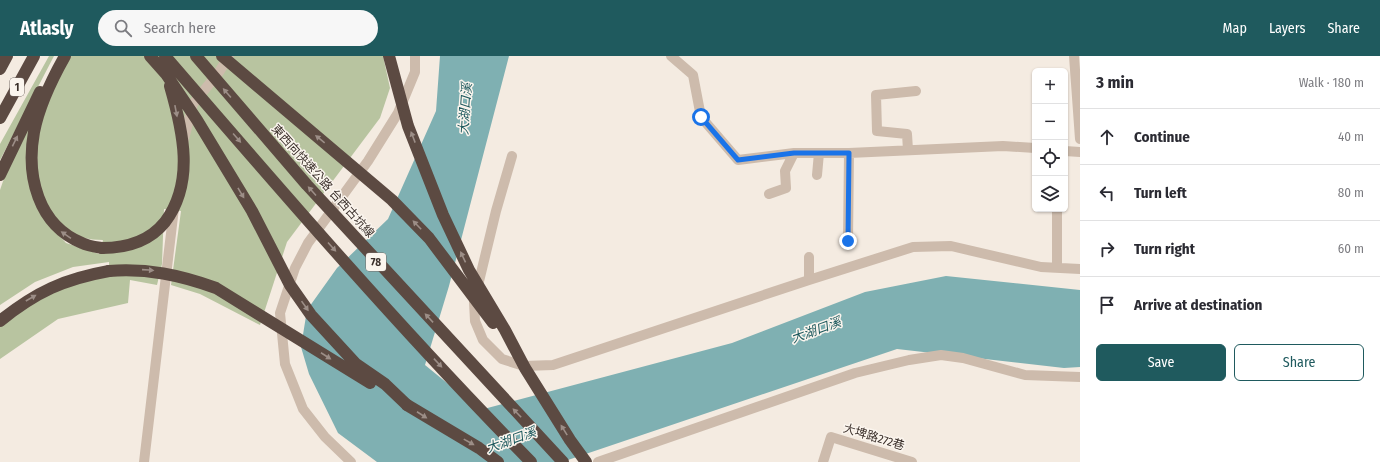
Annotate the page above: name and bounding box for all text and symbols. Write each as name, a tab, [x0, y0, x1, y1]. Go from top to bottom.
search box	[98, 10, 378, 46]
text: Atlasly	[20, 17, 74, 40]
icon: search	[112, 17, 134, 39]
text: Search here	[144, 19, 216, 37]
text: Map	[1223, 20, 1247, 37]
text: Layers	[1269, 20, 1305, 37]
text: Share	[1327, 20, 1360, 37]
map controls	[1032, 68, 1068, 212]
button: +	[1032, 68, 1068, 104]
text: 3 min	[1096, 72, 1134, 93]
text: Walk · 180 m	[1299, 75, 1364, 90]
road number: 1	[10, 78, 24, 96]
water label: 大湖口溪	[456, 81, 474, 135]
one-way arrow	[223, 88, 232, 98]
button: −	[1032, 104, 1068, 140]
one-way arrow	[174, 105, 180, 118]
route start	[692, 108, 710, 126]
street label: 東西向快速公路 台西古坑線	[269, 122, 377, 240]
icon: ahead	[1096, 126, 1118, 148]
text: Continue	[1134, 128, 1190, 146]
text: 40 m	[1338, 129, 1364, 144]
one-way arrow	[409, 131, 415, 143]
one-way arrow	[232, 133, 241, 144]
one-way arrow	[315, 134, 326, 143]
one-way arrow	[12, 135, 18, 147]
button: locate	[1032, 140, 1068, 176]
button: layers	[1032, 176, 1068, 212]
icon: left	[1096, 182, 1118, 204]
text: Turn left	[1134, 184, 1187, 202]
text: 80 m	[1338, 185, 1364, 200]
one-way arrow	[308, 186, 317, 197]
one-way arrow	[237, 188, 245, 198]
one-way arrow	[412, 220, 422, 230]
one-way arrow	[61, 231, 72, 239]
route end	[839, 232, 857, 250]
icon: right	[1096, 238, 1118, 260]
text: Turn right	[1134, 240, 1195, 258]
one-way arrow	[327, 241, 336, 252]
text: 60 m	[1338, 241, 1364, 256]
one-way arrow	[460, 252, 466, 263]
road number: 78	[366, 253, 386, 271]
one-way arrow	[142, 267, 154, 274]
one-way arrow	[25, 294, 37, 301]
icon: arrive	[1096, 294, 1118, 316]
text: Arrive at destination	[1134, 296, 1262, 314]
one-way arrow	[301, 301, 309, 311]
one-way arrow	[424, 313, 433, 323]
water label: 大湖口溪	[789, 313, 845, 346]
button: Save	[1096, 344, 1226, 381]
button: Share	[1234, 344, 1364, 381]
one-way arrow	[321, 352, 331, 360]
one-way arrow	[433, 358, 443, 368]
one-way arrow	[513, 409, 522, 418]
one-way arrow	[417, 411, 427, 419]
street label: 大埤路272巷	[842, 421, 906, 453]
water label: 大湖口溪	[484, 423, 540, 456]
one-way arrow	[560, 424, 567, 436]
one-way arrow	[463, 439, 475, 446]

